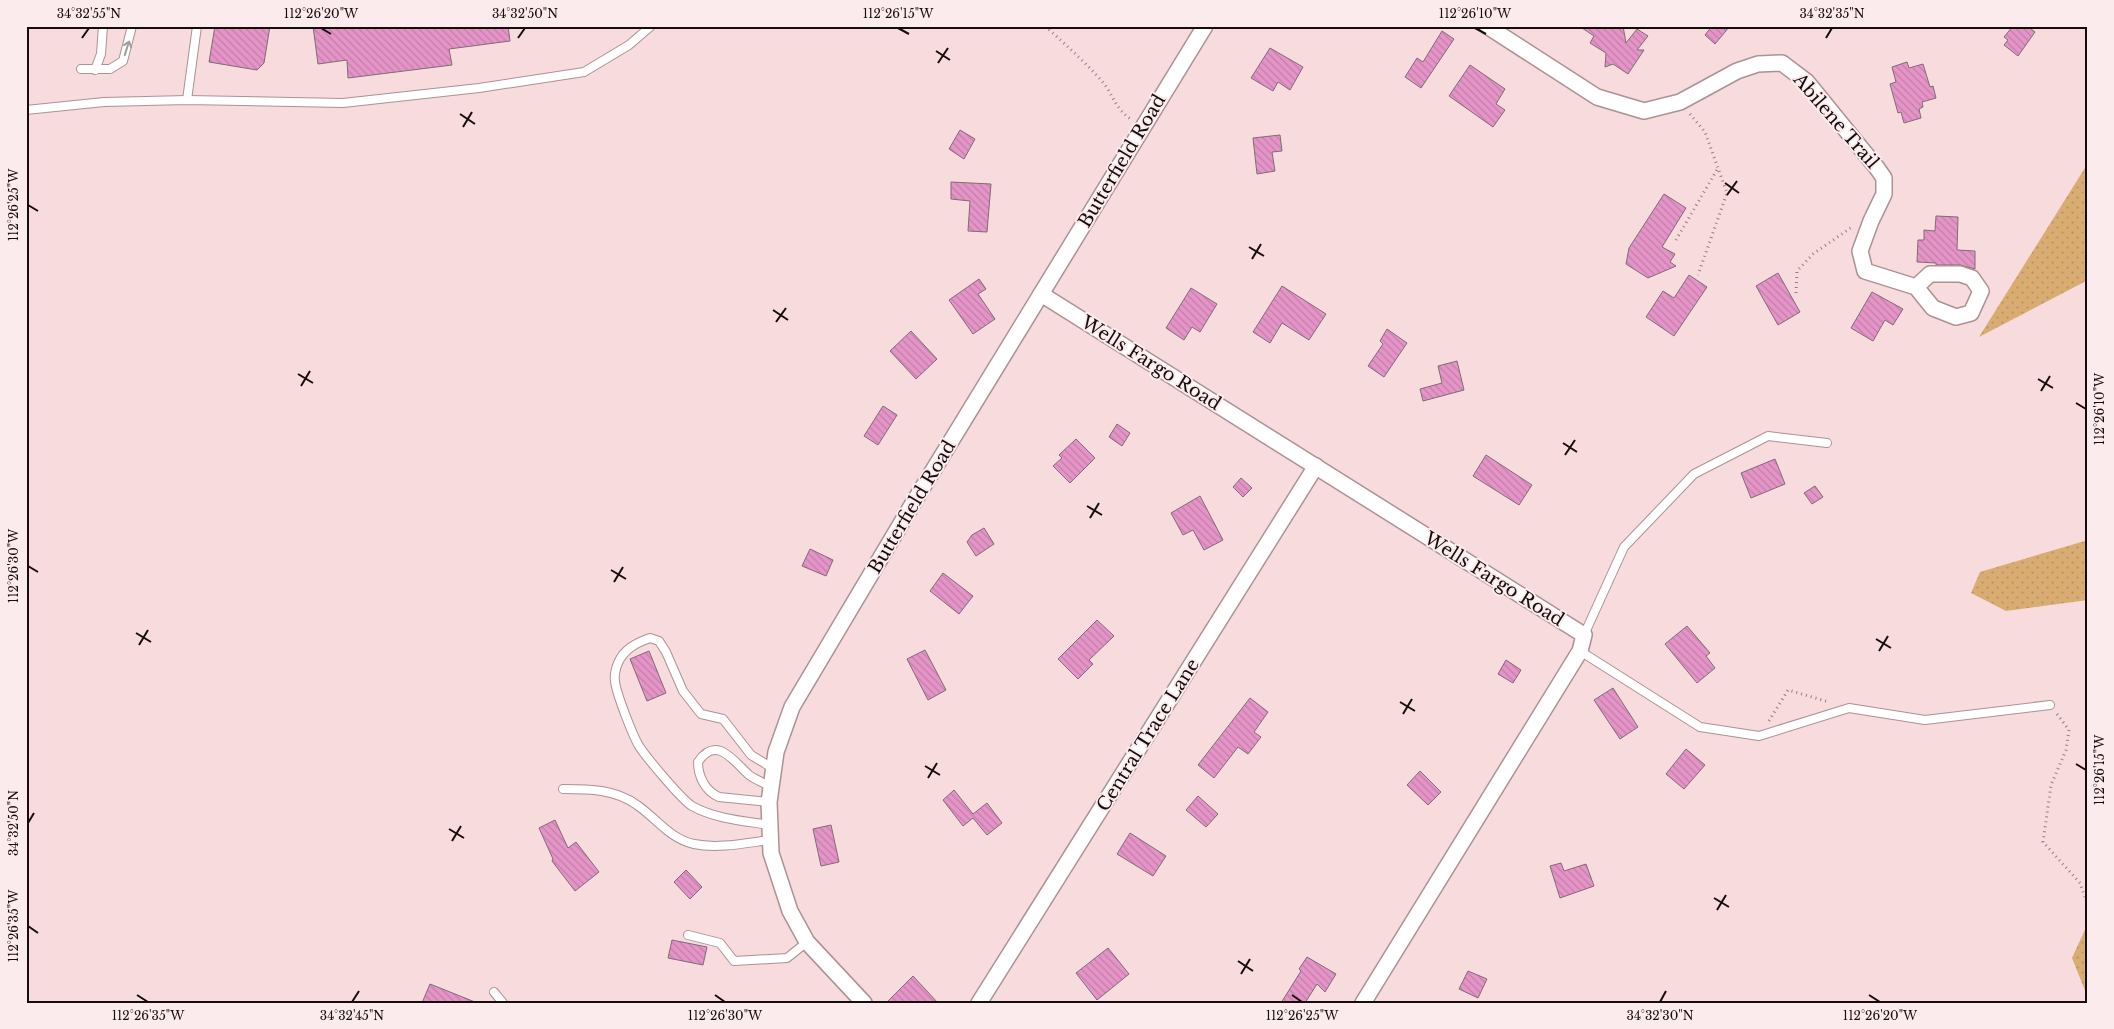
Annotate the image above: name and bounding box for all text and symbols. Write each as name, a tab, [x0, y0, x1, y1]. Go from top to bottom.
text: 34°32'55"N	[57, 6, 121, 21]
text: 112°26'20"W	[284, 6, 359, 21]
text: 34°32'50"N	[492, 6, 558, 21]
text: 112°26'15"W	[863, 6, 934, 21]
text: 112°26'10"W	[1439, 6, 1512, 21]
text: 34°32'35"N	[1799, 6, 1865, 21]
one-way arrow	[122, 41, 132, 57]
street label: Abilene Trail	[1788, 68, 1883, 173]
street label: Butterfield Road	[1074, 90, 1170, 232]
text: 112°26'25"W	[6, 168, 21, 241]
street label: Wells Fargo Road	[1076, 311, 1225, 415]
text: 112°26'10"W	[2092, 372, 2107, 445]
street label: Butterfield Road	[864, 436, 960, 578]
street label: Wells Fargo Road	[1419, 527, 1568, 631]
text: 112°26'30"W	[6, 528, 21, 603]
street label: Central Trace Lane	[1092, 655, 1204, 815]
text: 112°26'15"W	[2092, 734, 2107, 805]
text: 34°32'50"N	[6, 790, 21, 856]
text: 112°26'35"W	[6, 889, 21, 962]
text: 112°26'35"W	[112, 1008, 185, 1023]
text: 34°32'45"N	[320, 1008, 384, 1023]
text: 112°26'30"W	[688, 1008, 763, 1023]
text: 112°26'25"W	[1266, 1008, 1339, 1023]
text: 34°32'30"N	[1627, 1008, 1694, 1023]
text: 112°26'20"W	[1843, 1008, 1918, 1023]

